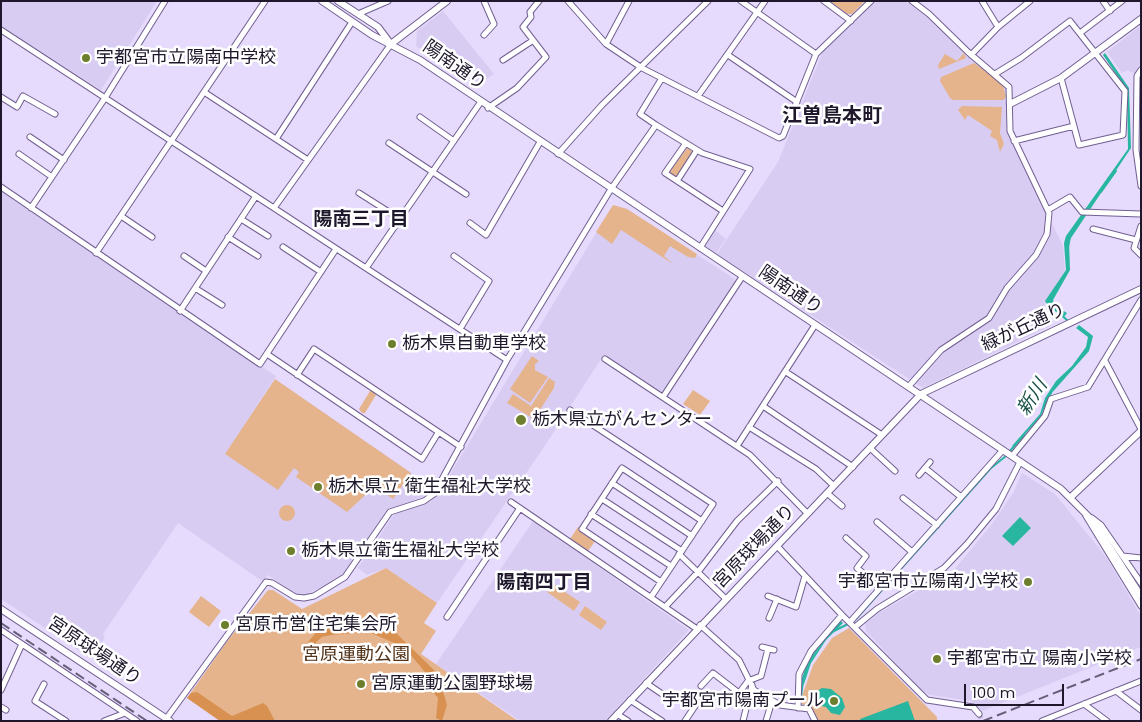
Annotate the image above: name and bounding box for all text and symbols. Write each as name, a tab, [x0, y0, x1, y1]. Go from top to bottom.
street label: 陽南通り	[418, 37, 490, 95]
place label: 宇都宮市立陽南中学校	[96, 47, 276, 69]
marker: 宇都宮市立陽南中学校	[80, 52, 92, 64]
district label: 江曽島本町	[782, 105, 882, 129]
district label: 陽南三丁目	[314, 209, 408, 231]
street label: 陽南通り	[754, 262, 826, 320]
street label: 緑が丘通り	[979, 299, 1069, 357]
place label: 栃木県自動車学校	[402, 333, 546, 355]
marker: 栃木県自動車学校	[386, 338, 398, 350]
water label: 新川	[1013, 376, 1053, 420]
place label: 栃木県立がんセンター	[532, 409, 712, 431]
marker: 栃木県立がんセンター	[514, 413, 528, 427]
place label: 栃木県立 衛生福祉大学校	[328, 476, 531, 498]
marker: 栃木県立 衛生福祉大学校	[312, 481, 324, 493]
street label: 宮原球場通り	[710, 501, 800, 593]
place label: 栃木県立衛生福祉大学校	[301, 540, 499, 562]
marker: 栃木県立衛生福祉大学校	[285, 545, 297, 557]
place label: 宇都宮市立陽南小学校	[838, 571, 1018, 593]
district label: 陽南四丁目	[497, 572, 591, 594]
marker: 宇都宮市立陽南小学校	[1022, 576, 1034, 588]
street label: 宮原球場通り	[43, 613, 145, 691]
place label: 宮原市営住宅集会所	[235, 614, 397, 636]
marker: 宮原市営住宅集会所	[219, 619, 231, 631]
park label: 宮原運動公園	[302, 644, 410, 666]
place label: 宇都宮市立 陽南小学校	[947, 648, 1132, 670]
marker: 宇都宮市立 陽南小学校	[931, 653, 943, 665]
place label: 宮原運動公園野球場	[371, 673, 533, 695]
scale bar	[967, 674, 1067, 706]
marker: 宮原運動公園野球場	[355, 678, 367, 690]
text: 100 m	[972, 682, 1015, 703]
place label: 宇都宮市陽南プール	[662, 690, 824, 712]
marker: 宇都宮市陽南プール	[828, 695, 840, 707]

